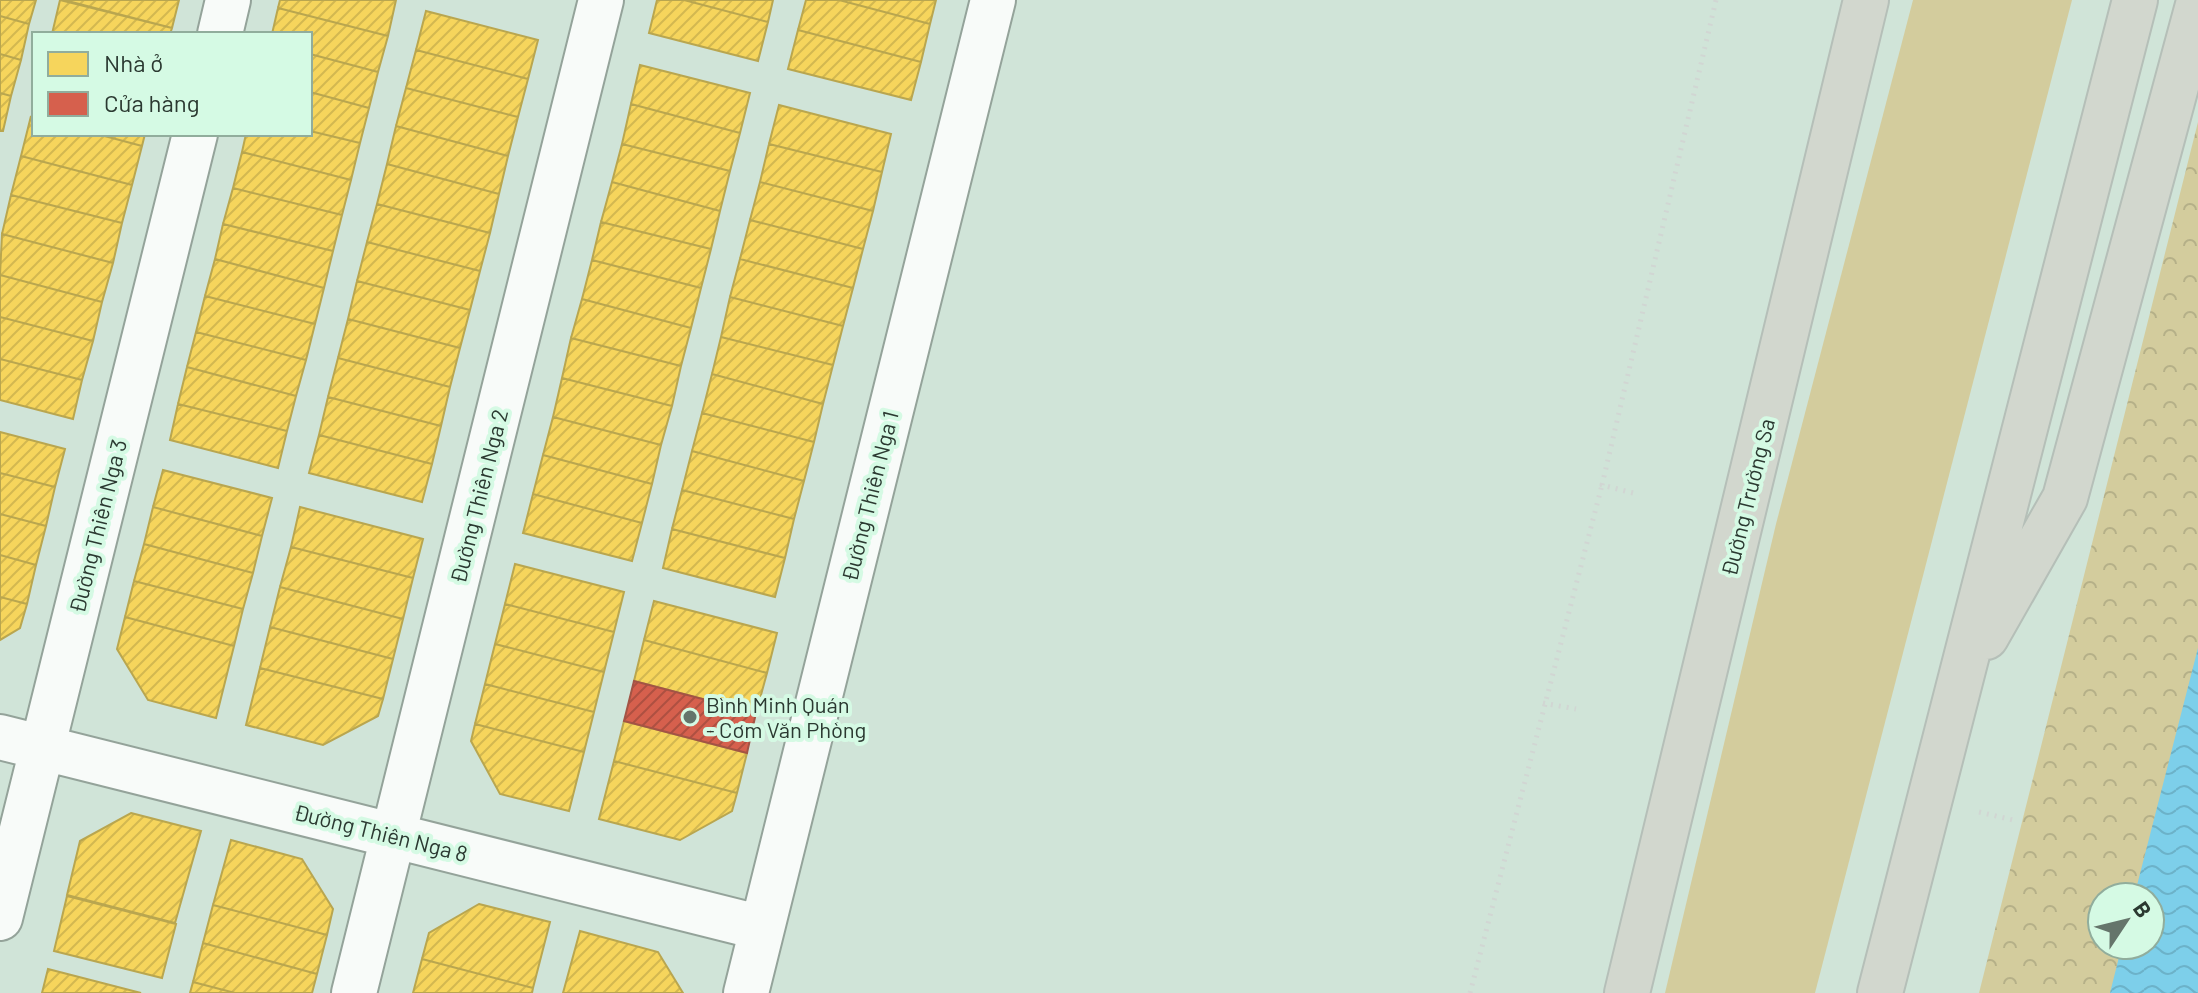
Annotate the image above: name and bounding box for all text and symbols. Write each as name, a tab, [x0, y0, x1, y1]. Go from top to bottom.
legend	[32, 32, 312, 136]
text: Nhà ở	[104, 48, 163, 77]
text: Cửa hàng	[104, 88, 200, 117]
street label: Đường Thiên Nga 2	[444, 406, 512, 586]
street label: Đường Thiên Nga 1	[835, 408, 903, 584]
street label: Đường Trường Sa	[1715, 416, 1779, 578]
street label: Đường Thiên Nga 3	[63, 437, 131, 615]
place label: Bình Minh Quán - Cơm Văn Phòng	[706, 691, 866, 742]
marker: Bình Minh Quán - Cơm Văn Phòng	[681, 708, 699, 726]
street label: Đường Thiên Nga 8	[291, 798, 471, 866]
north arrow	[2086, 881, 2166, 961]
text: B	[2129, 896, 2158, 922]

